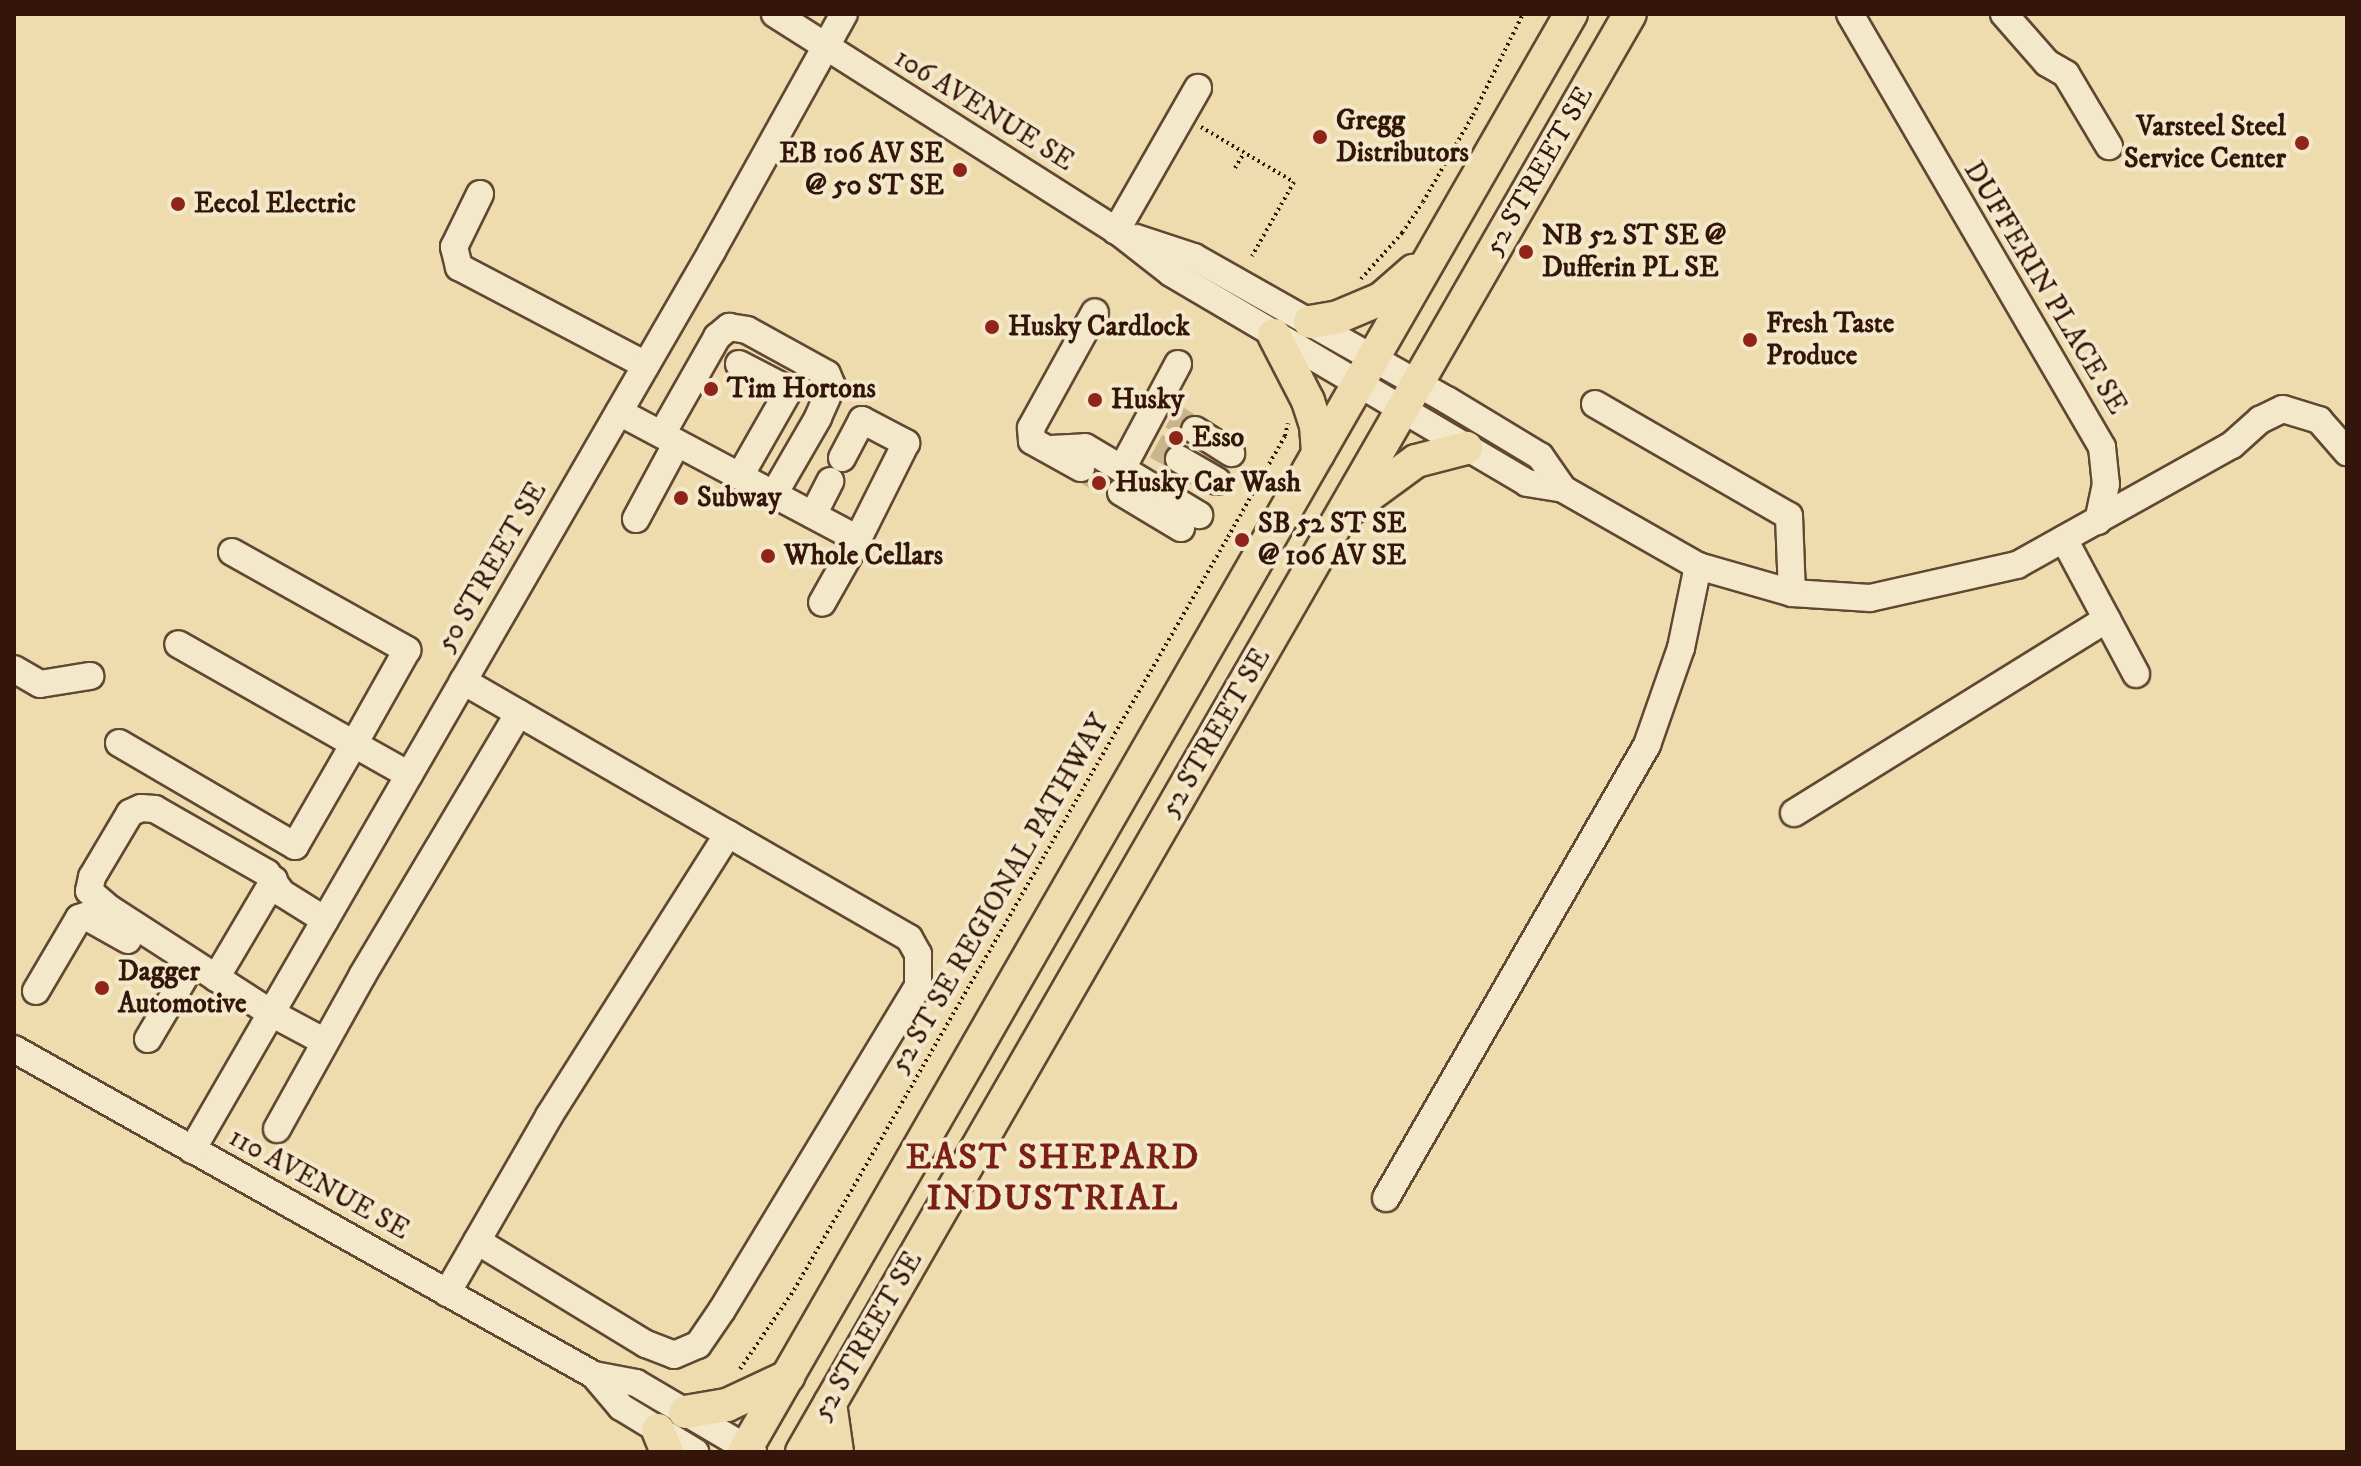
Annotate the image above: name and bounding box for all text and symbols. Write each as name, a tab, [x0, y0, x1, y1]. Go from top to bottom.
street label: 106 AVENUE SE	[888, 41, 1080, 179]
street label: 52 STREET SE	[1477, 81, 1601, 261]
place label: Gregg Distributors	[1336, 104, 1469, 170]
place label: Varsteel Steel Service Center	[2124, 110, 2286, 176]
marker: Gregg Distributors	[1311, 128, 1329, 146]
marker: Varsteel Steel Service Center	[2293, 134, 2311, 152]
place label: EB 106 AV SE @ 50 ST SE	[779, 137, 944, 203]
street label: DUFFERIN PLACE SE	[1956, 155, 2134, 421]
marker: EB 106 AV SE @ 50 ST SE	[951, 161, 969, 179]
place label: Eecol Electric	[194, 187, 356, 221]
marker: Eecol Electric	[169, 195, 187, 213]
place label: NB 52 ST SE @ Dufferin PL SE	[1542, 219, 1726, 285]
marker: NB 52 ST SE @ Dufferin PL SE	[1517, 243, 1535, 261]
place label: Fresh Taste Produce	[1766, 307, 1894, 373]
place label: Husky Cardlock	[1008, 310, 1190, 344]
marker: Husky Cardlock	[983, 318, 1001, 336]
marker: Fresh Taste Produce	[1741, 331, 1759, 349]
place label: Tim Hortons	[727, 372, 876, 406]
marker: Tim Hortons	[702, 380, 720, 398]
place label: Husky	[1111, 383, 1184, 417]
marker: Husky	[1086, 391, 1104, 409]
place label: Esso	[1192, 421, 1244, 455]
marker: Esso	[1167, 429, 1185, 447]
place label: Husky Car Wash	[1115, 466, 1301, 500]
marker: Husky Car Wash	[1090, 474, 1108, 492]
street label: 50 STREET SE	[430, 476, 554, 658]
place label: Subway	[697, 481, 781, 515]
marker: Subway	[672, 489, 690, 507]
place label: SB 52 ST SE @ 106 AV SE	[1258, 507, 1406, 573]
marker: SB 52 ST SE @ 106 AV SE	[1233, 531, 1251, 549]
place label: Whole Cellars	[784, 539, 943, 573]
marker: Whole Cellars	[759, 547, 777, 565]
street label: 52 STREET SE	[1154, 643, 1278, 823]
street label: 52 ST SE REGIONAL PATHWAY	[883, 709, 1117, 1079]
place label: Dagger Automotive	[118, 955, 247, 1021]
marker: Dagger Automotive	[93, 979, 111, 997]
street label: 110 AVENUE SE	[223, 1121, 415, 1247]
district label: EAST SHEPARD INDUSTRIAL	[906, 1135, 1200, 1220]
street label: 52 STREET SE	[806, 1246, 930, 1426]

